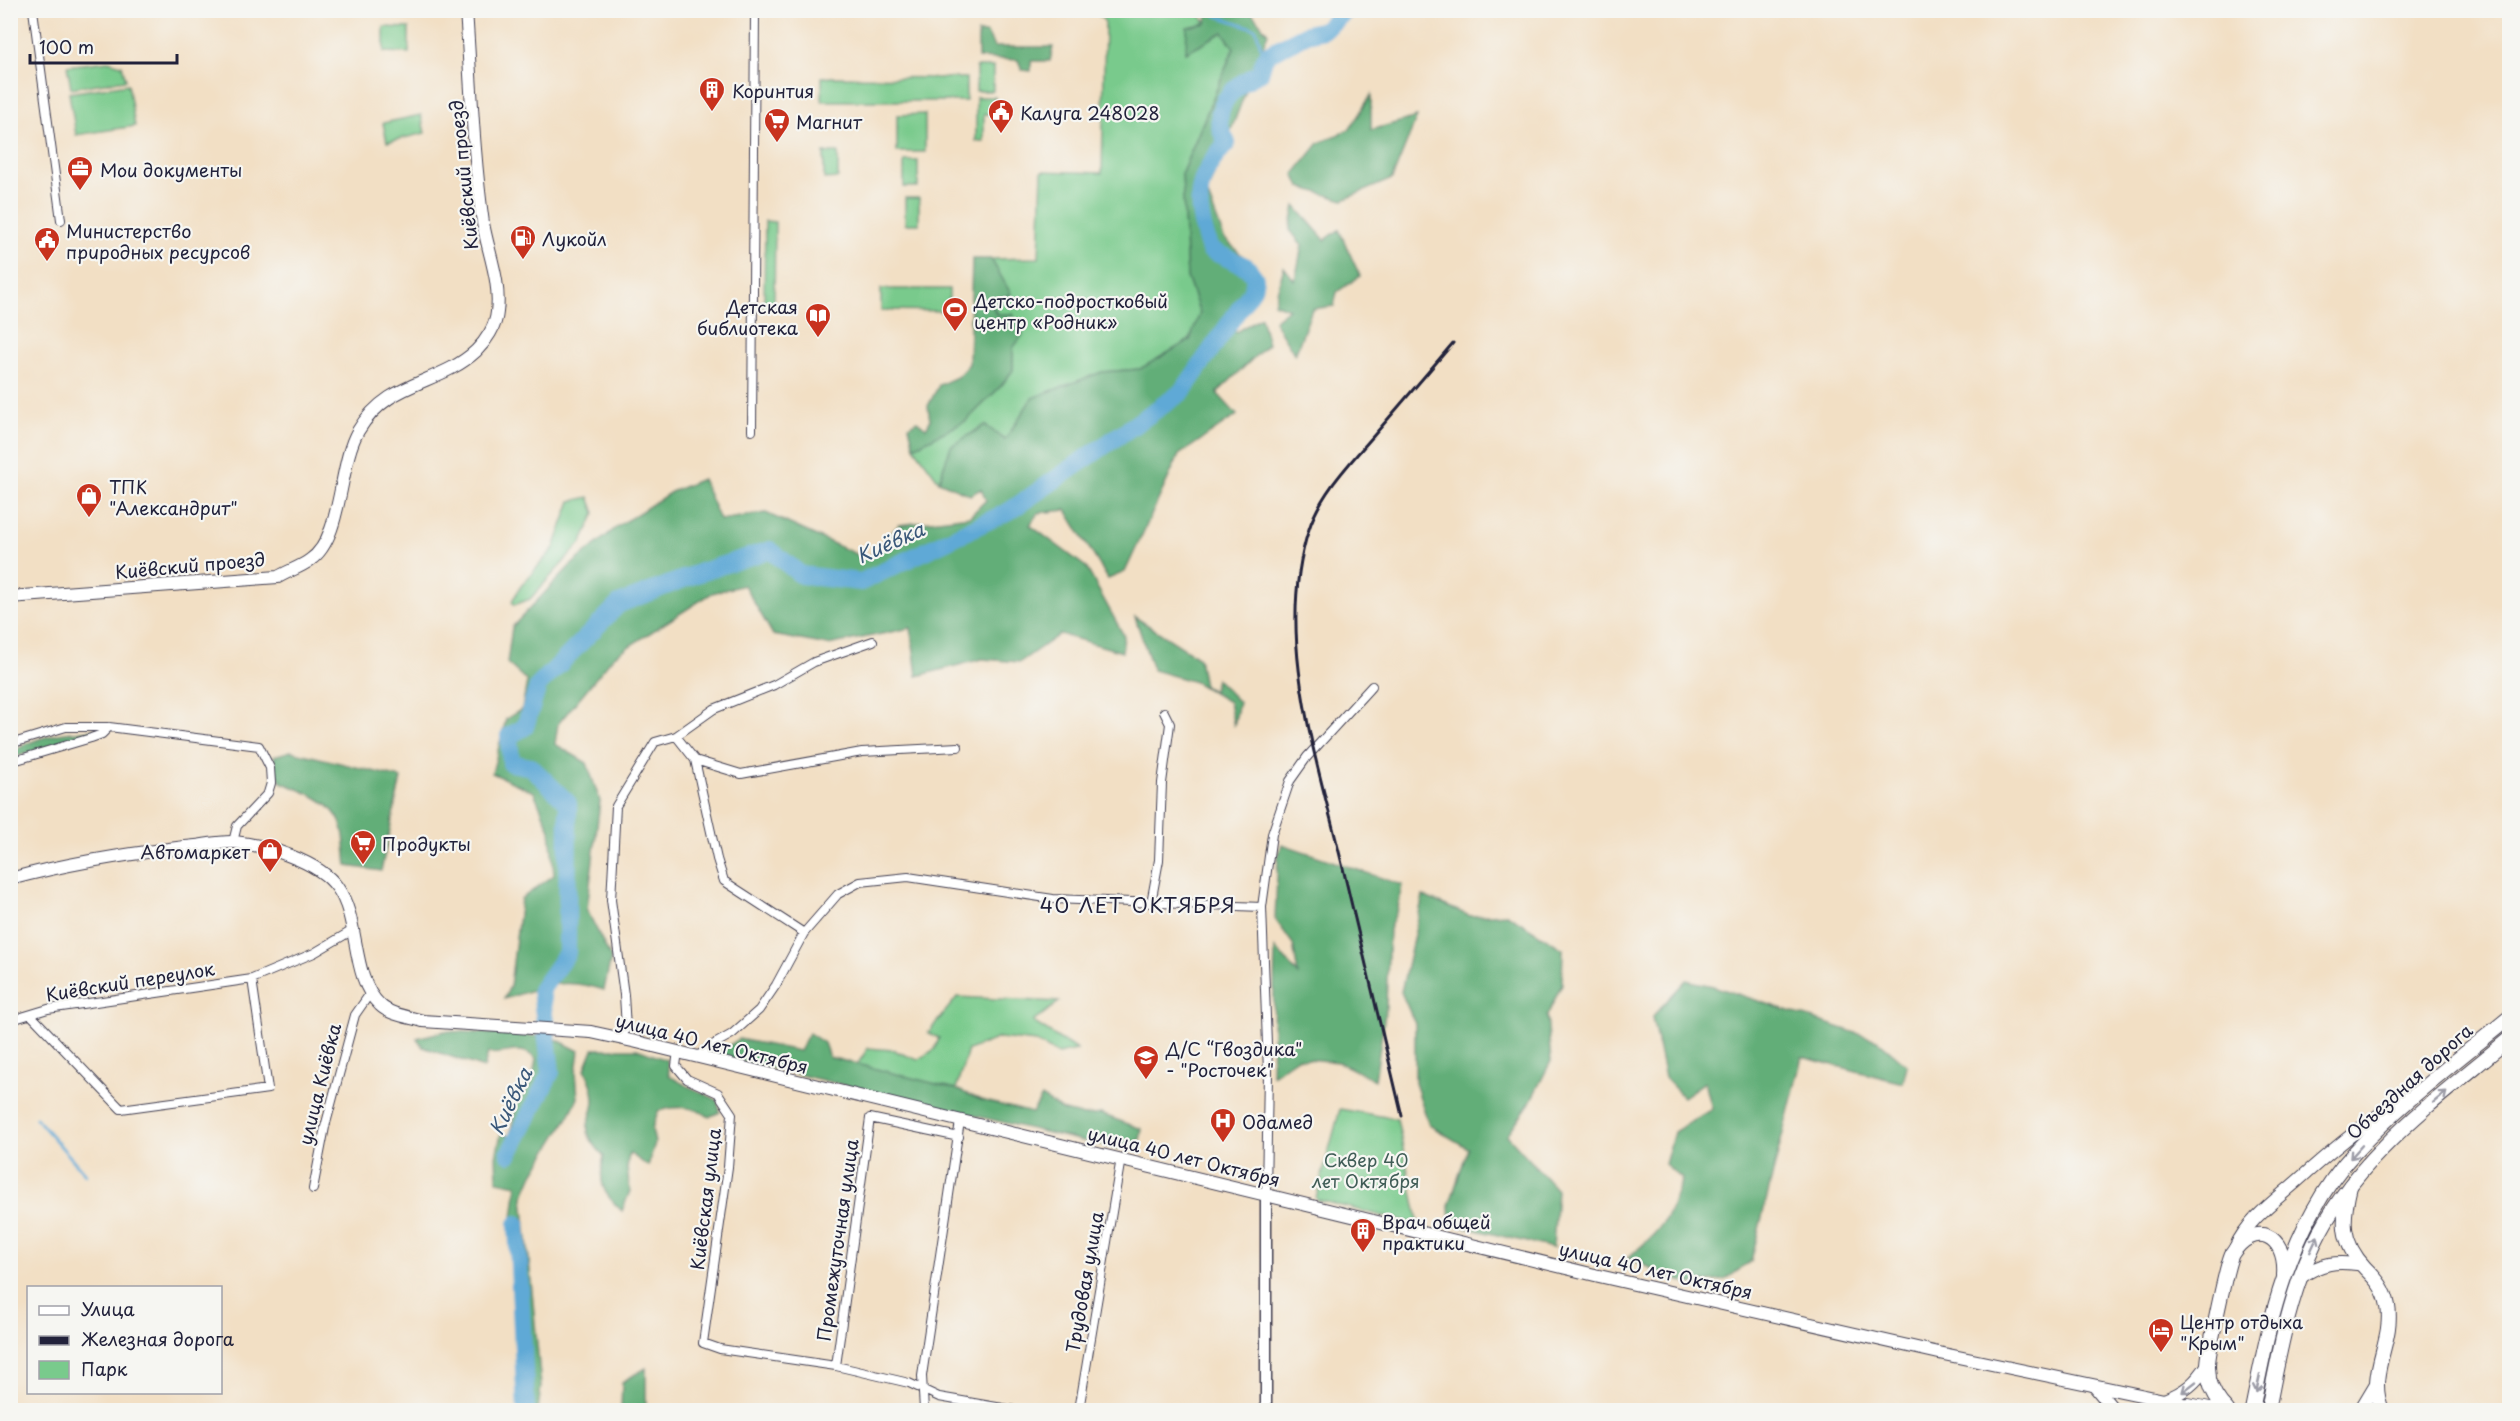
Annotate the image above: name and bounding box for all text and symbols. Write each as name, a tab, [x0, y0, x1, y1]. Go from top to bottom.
scale bar	[30, 27, 177, 65]
text: 100 m	[39, 33, 94, 60]
building icon: Коринтия	[697, 75, 727, 113]
place label: Коринтия	[732, 77, 814, 104]
public building icon: Калуга 248028	[986, 97, 1016, 135]
street label: Киёвский проезд	[442, 99, 484, 251]
place label: Калуга 248028	[1020, 99, 1160, 126]
supermarket icon: Магнит	[762, 106, 792, 144]
place label: Магнит	[796, 108, 863, 135]
office icon: Мои документы	[65, 154, 95, 192]
place label: Мои документы	[100, 156, 242, 183]
place label: Министерство природных ресурсов	[66, 217, 250, 265]
fuel station icon: Лукойл	[508, 223, 538, 261]
public building icon: Министерство природных ресурсов	[32, 225, 62, 263]
place label: Лукойл	[542, 225, 607, 252]
place label: Детско-подростковый центр «Родник»	[973, 287, 1168, 335]
place label: Детская библиотека	[697, 293, 799, 341]
sports icon: Детско-подростковый центр «Родник»	[940, 295, 970, 333]
library icon: Детская библиотека	[803, 301, 833, 339]
place label: ТПК "Александрит"	[109, 473, 238, 521]
shop icon: ТПК "Александрит"	[74, 481, 104, 519]
water label: Киёвка	[851, 513, 929, 570]
street label: Киёвский проезд	[114, 545, 266, 585]
supermarket icon: Продукты	[348, 828, 378, 866]
place label: Продукты	[382, 830, 471, 857]
shop icon: Автомаркет	[255, 836, 285, 874]
place label: Автомаркет	[141, 838, 250, 865]
district label: 40 ЛЕТ ОКТЯБРЯ	[1040, 890, 1236, 920]
street label: Киёвский переулок	[44, 954, 217, 1008]
street label: улица 40 лет Октября	[613, 1006, 811, 1080]
street label: Объездная дорога	[2340, 1016, 2479, 1145]
street label: улица Киёвка	[291, 1020, 347, 1148]
place label: Д/С “Гвоздика" - "Росточек"	[1165, 1035, 1303, 1083]
school or university icon: Д/С “Гвоздика" - "Росточек"	[1131, 1043, 1161, 1081]
water label: Киёвка	[481, 1062, 539, 1140]
one-way arrow	[2432, 1090, 2447, 1104]
hospital icon: Одамед	[1208, 1106, 1238, 1144]
place label: Одамед	[1242, 1108, 1313, 1135]
street label: улица 40 лет Октября	[1085, 1119, 1283, 1193]
street label: Киёвская улица	[683, 1126, 727, 1271]
street label: Промежуточная улица	[809, 1136, 865, 1343]
one-way arrow	[2349, 1145, 2363, 1160]
park label: Сквер 40 лет Октября	[1311, 1146, 1420, 1194]
street label: Трудовая улица	[1058, 1208, 1110, 1355]
place label: Врач общей практики	[1382, 1208, 1491, 1256]
building icon: Врач общей практики	[1348, 1216, 1378, 1254]
street label: улица 40 лет Октября	[1557, 1235, 1755, 1305]
one-way arrow	[2309, 1236, 2321, 1254]
legend	[27, 1286, 222, 1394]
text: Улица	[81, 1295, 135, 1322]
place label: Центр отдыха "Крым"	[2180, 1308, 2303, 1356]
hotel icon: Центр отдыха "Крым"	[2146, 1316, 2176, 1354]
text: Железная дорога	[81, 1325, 235, 1352]
text: Парк	[81, 1355, 128, 1382]
one-way arrow	[2251, 1374, 2263, 1393]
one-way arrow	[2181, 1380, 2197, 1393]

